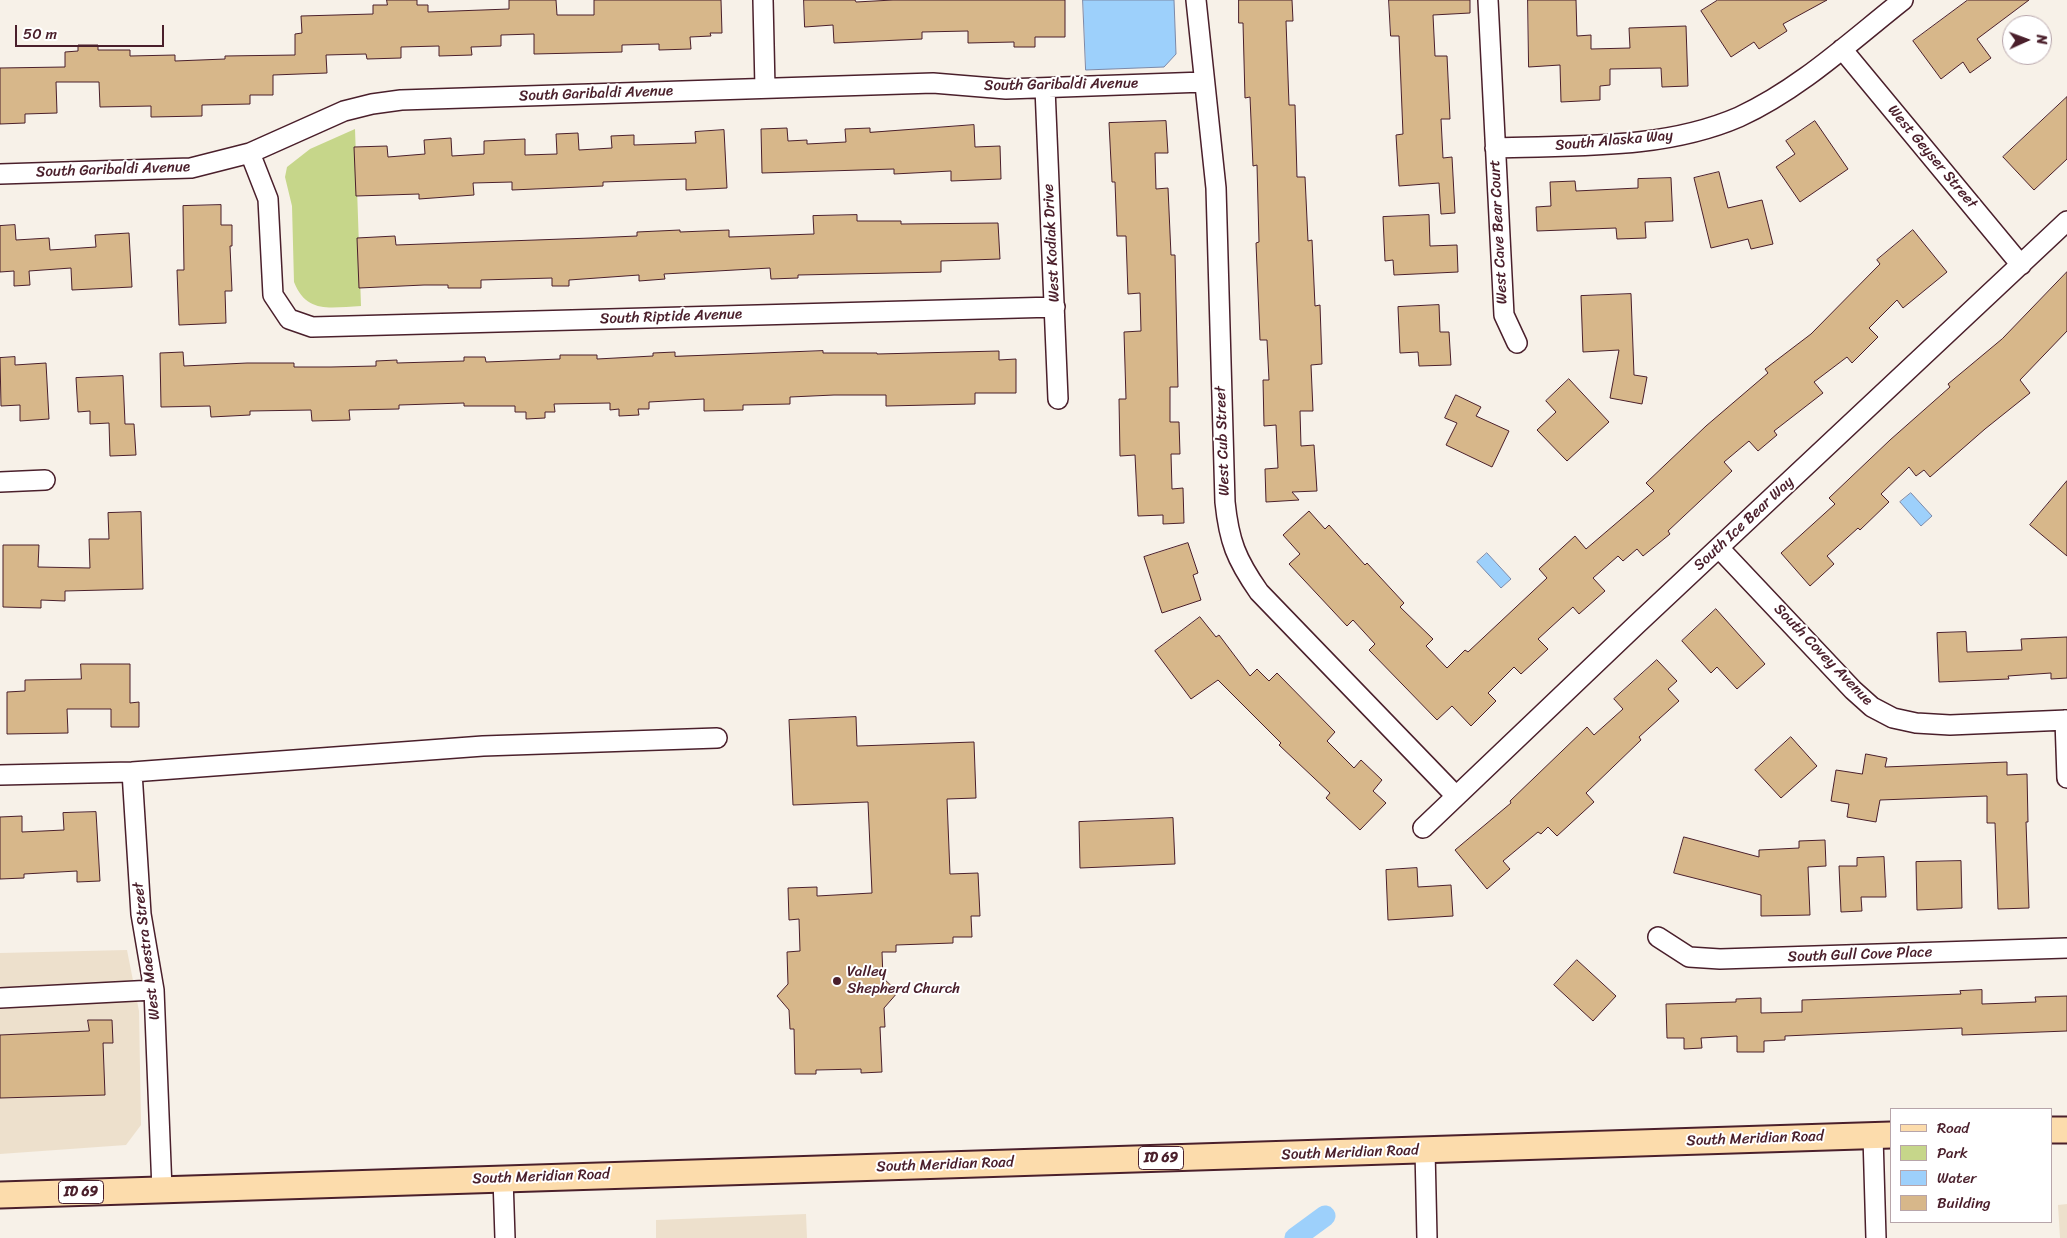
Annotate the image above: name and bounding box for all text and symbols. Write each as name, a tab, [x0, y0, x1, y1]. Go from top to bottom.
scale bar	[18, 15, 166, 47]
north arrow	[2002, 15, 2052, 65]
text: 50 m	[23, 21, 57, 47]
text: N	[2029, 34, 2054, 45]
street label: South Garibaldi Avenue	[984, 75, 1138, 95]
street label: South Garibaldi Avenue	[519, 82, 673, 106]
street label: West Geyser Street	[1883, 102, 1981, 212]
street label: South Alaska Way	[1554, 127, 1674, 155]
street label: South Garibaldi Avenue	[36, 158, 190, 182]
street label: West Cave Bear Court	[1486, 159, 1512, 305]
street label: West Kodiak Drive	[1040, 183, 1064, 303]
street label: South Riptide Avenue	[600, 306, 742, 328]
street label: West Cub Street	[1212, 386, 1234, 496]
street label: South Ice Bear Way	[1690, 473, 1798, 575]
street label: South Covey Avenue	[1770, 600, 1876, 710]
street label: West Maestra Street	[130, 881, 164, 1021]
street label: South Gull Cove Place	[1787, 943, 1933, 967]
place label: Valley Shepherd Church	[847, 963, 960, 998]
marker: Valley Shepherd Church	[831, 975, 843, 987]
legend	[1890, 1108, 2052, 1223]
text: Road	[1937, 1115, 1969, 1141]
street label: South Meridian Road	[1686, 1128, 1824, 1150]
text: Park	[1937, 1140, 1968, 1166]
street label: South Meridian Road	[1281, 1142, 1419, 1164]
road number: ID 69	[1138, 1146, 1184, 1170]
street label: South Meridian Road	[876, 1154, 1014, 1176]
text: Water	[1937, 1165, 1977, 1191]
street label: South Meridian Road	[472, 1166, 610, 1188]
road number: ID 69	[58, 1180, 104, 1204]
text: Building	[1937, 1190, 1991, 1216]

